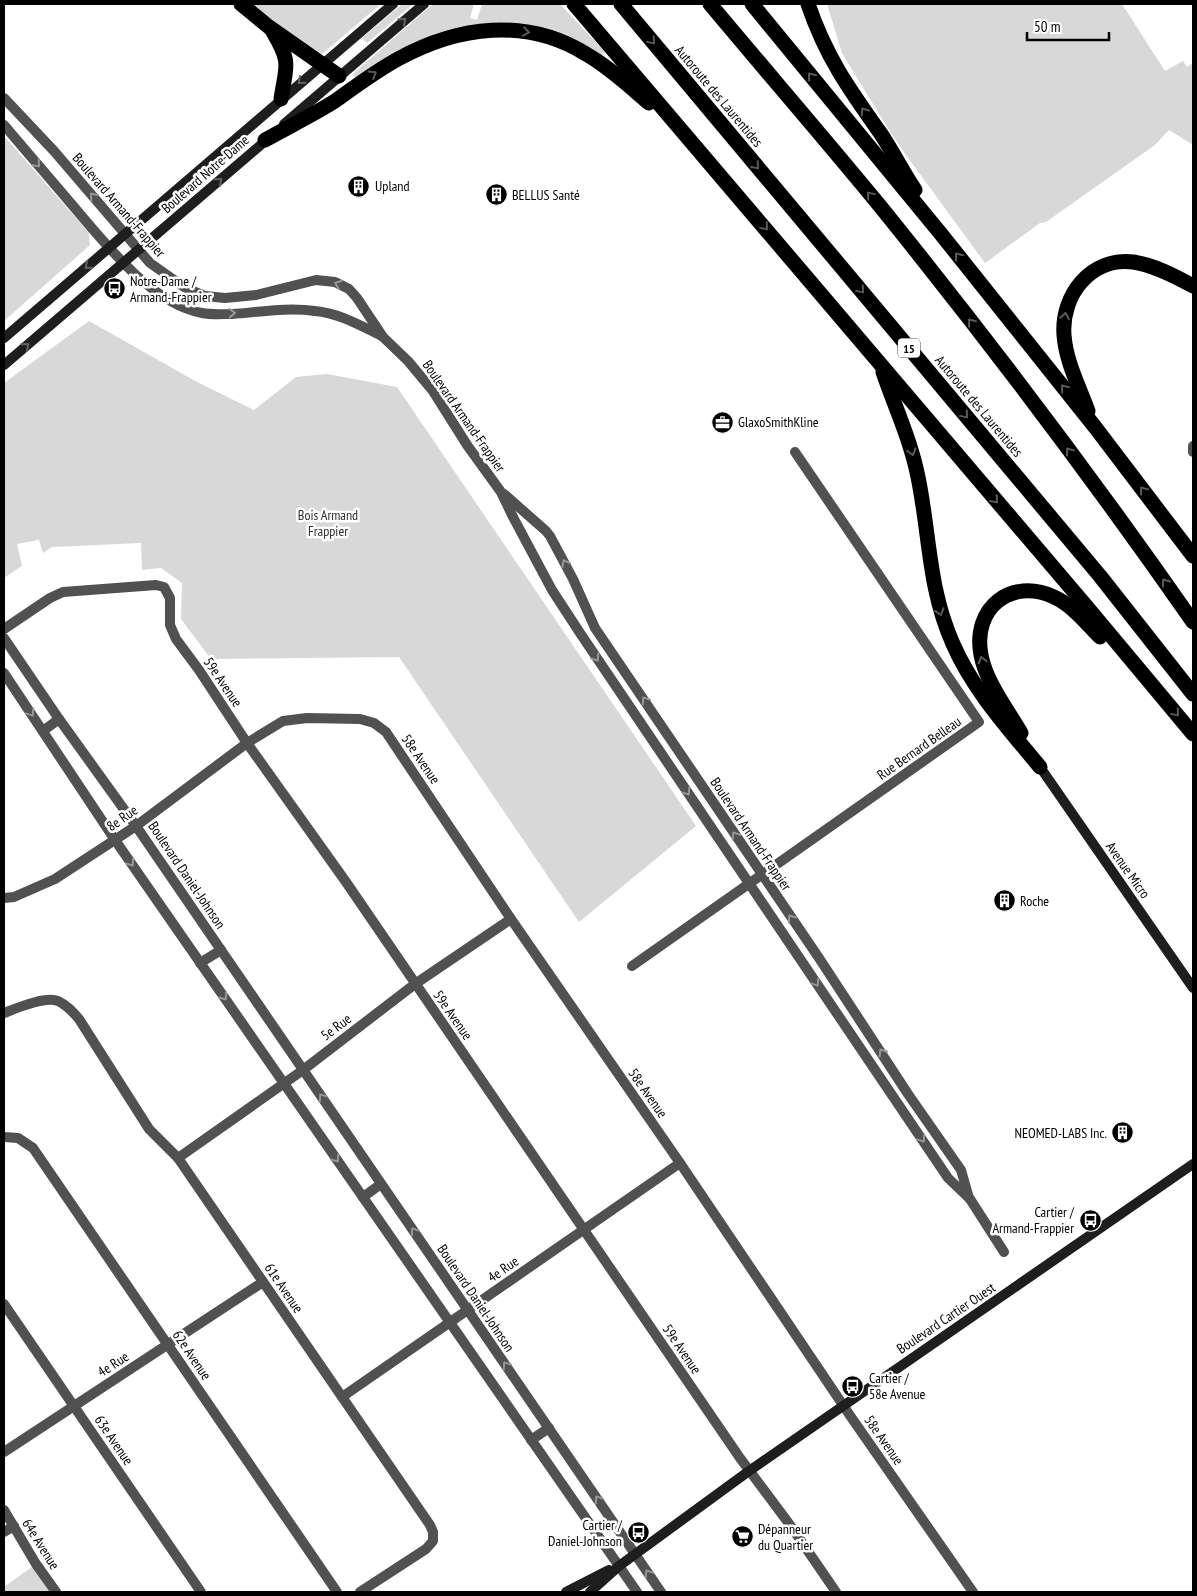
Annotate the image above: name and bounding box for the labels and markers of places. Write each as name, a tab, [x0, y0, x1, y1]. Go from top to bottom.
building icon: Upland	[347, 174, 371, 198]
place label: Upland	[375, 177, 409, 195]
building icon: BELLUS Santé	[484, 183, 508, 207]
place label: BELLUS Santé	[512, 186, 580, 204]
place label: Notre-Dame / Armand-Frappier	[130, 272, 212, 306]
bus stop icon: Notre-Dame / Armand-Frappier	[102, 277, 126, 301]
office icon: GlaxoSmithKline	[710, 410, 734, 434]
place label: GlaxoSmithKline	[738, 413, 819, 431]
building icon: Roche	[992, 889, 1016, 913]
place label: Roche	[1020, 892, 1049, 910]
building icon: NEOMED-LABS Inc.	[1111, 1121, 1135, 1145]
place label: NEOMED-LABS Inc.	[1014, 1124, 1107, 1142]
place label: Cartier / Armand-Frappier	[992, 1203, 1075, 1237]
bus stop icon: Cartier / Armand-Frappier	[1078, 1208, 1102, 1232]
place label: Cartier / 58e Avenue	[869, 1369, 926, 1403]
bus stop icon: Cartier / 58e Avenue	[841, 1374, 865, 1398]
place label: Cartier / Daniel-Johnson	[548, 1516, 623, 1550]
place label: Dépanneur du Quartier	[758, 1520, 813, 1554]
bus stop icon: Cartier / Daniel-Johnson	[626, 1521, 650, 1545]
supermarket icon: Dépanneur du Quartier	[730, 1525, 754, 1549]

